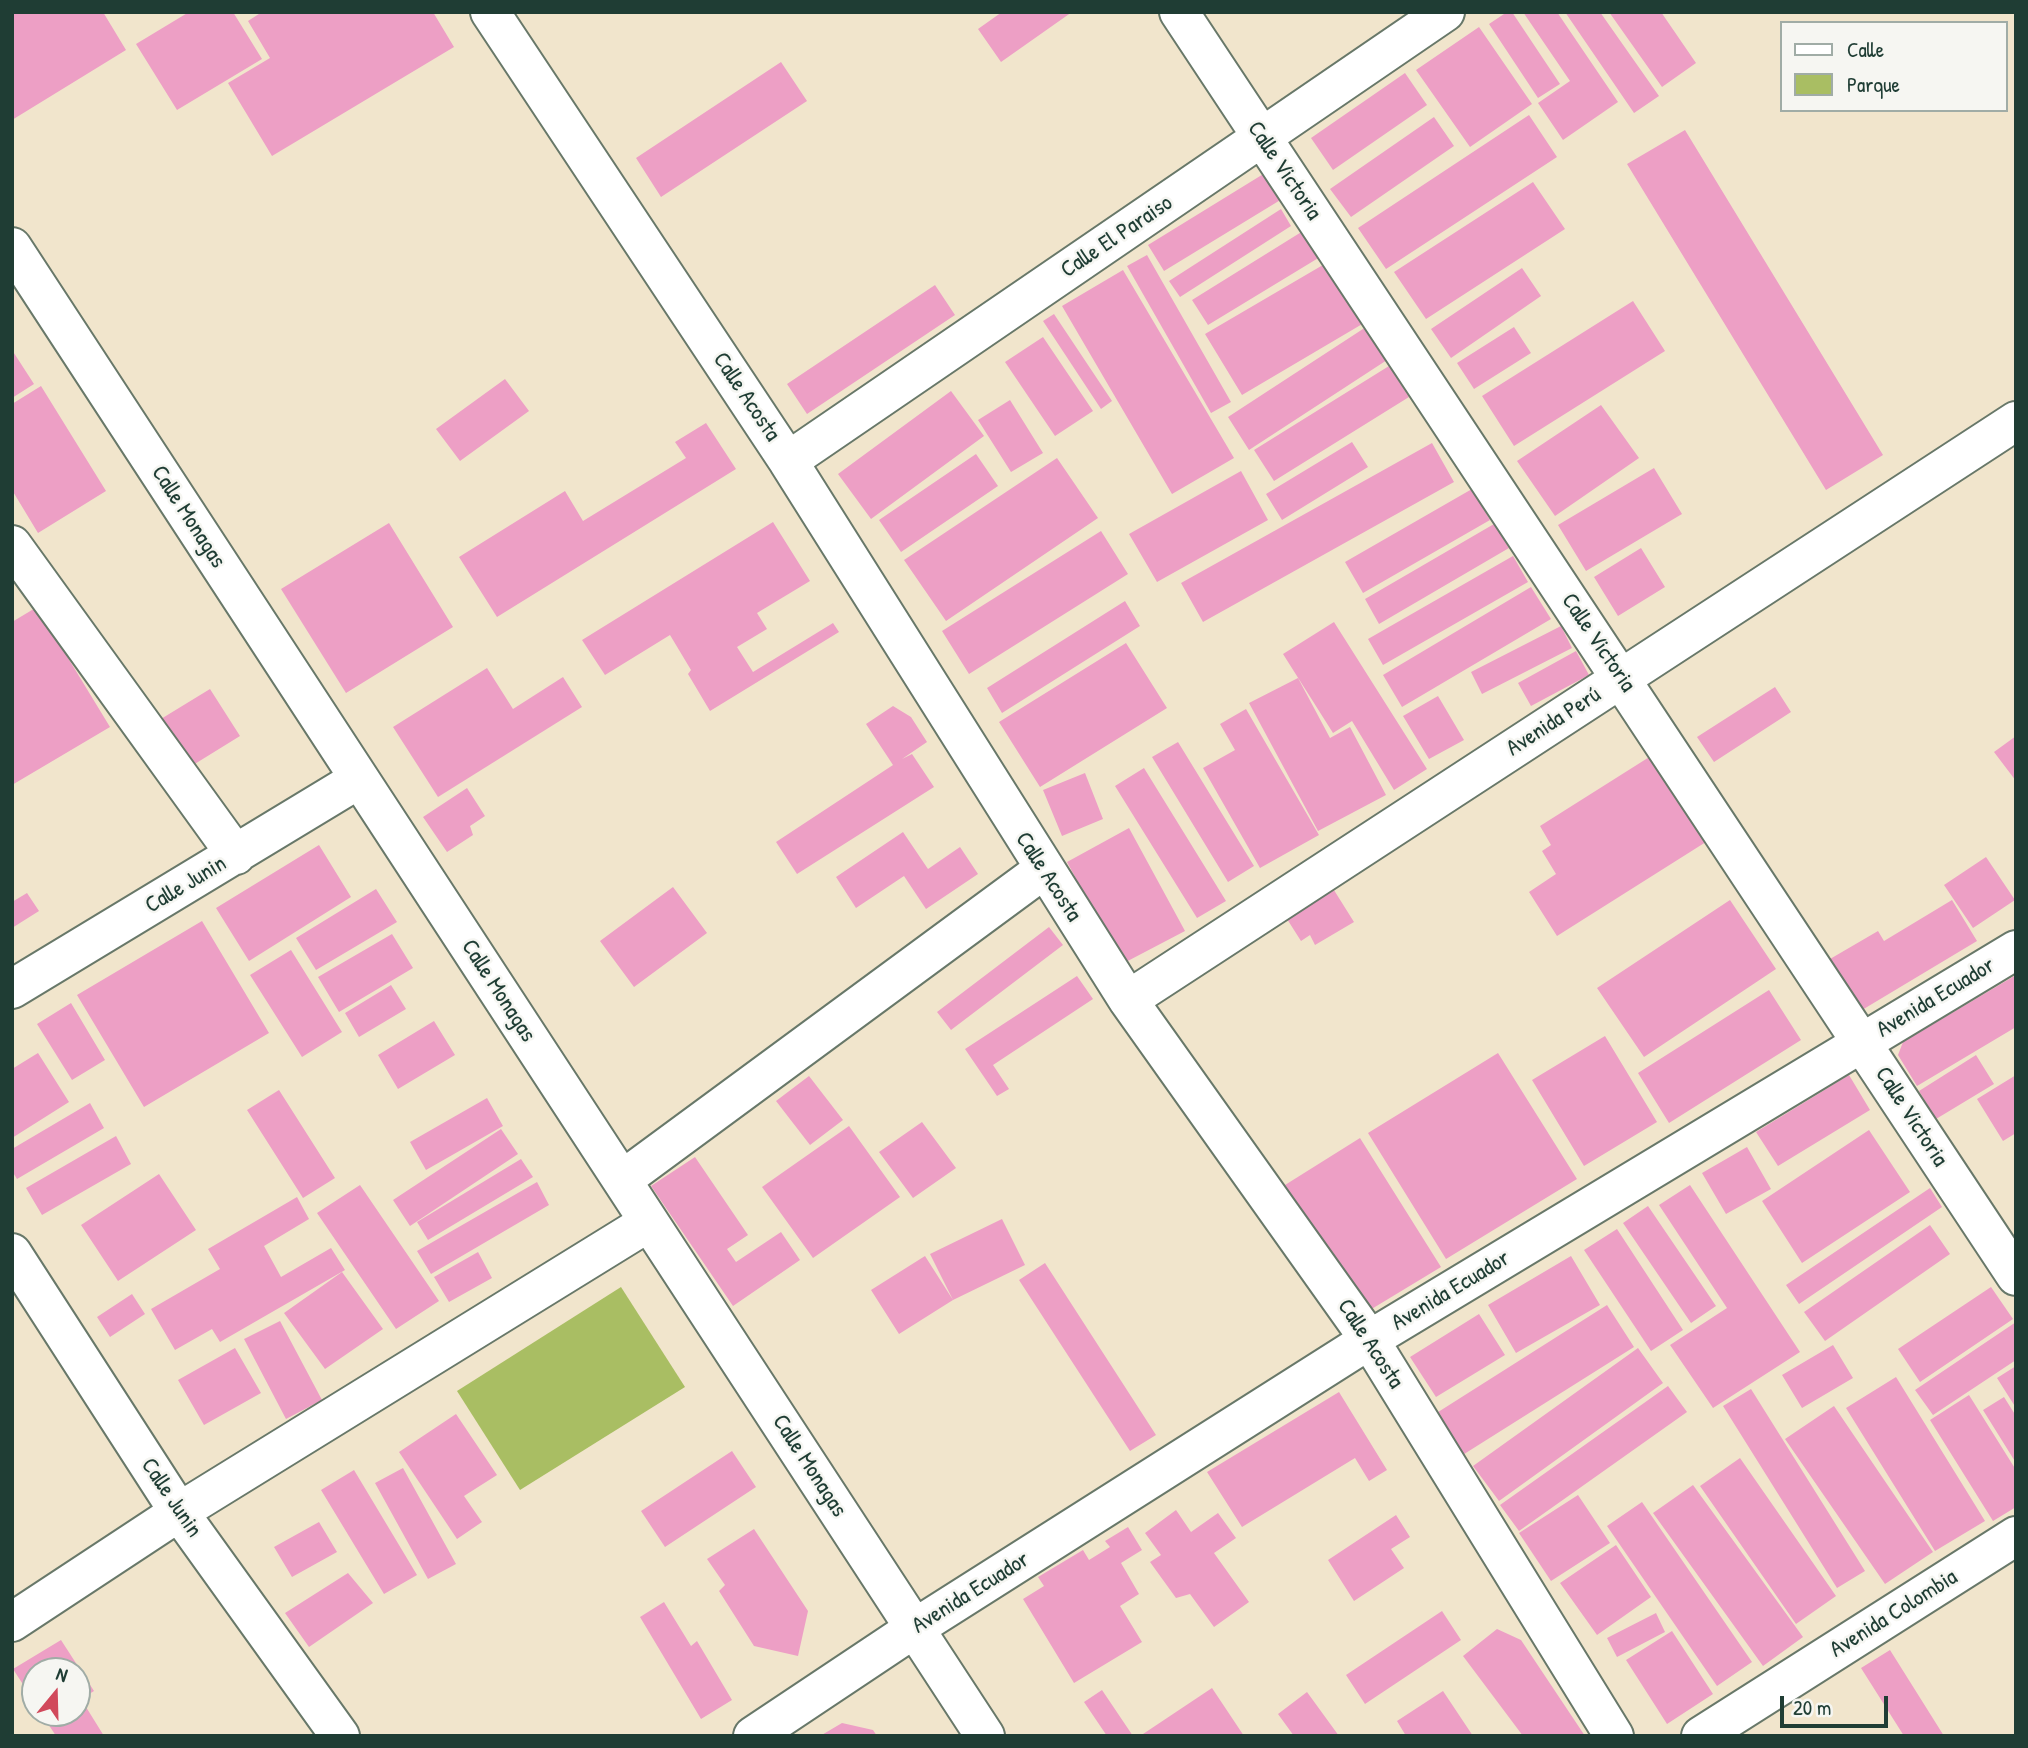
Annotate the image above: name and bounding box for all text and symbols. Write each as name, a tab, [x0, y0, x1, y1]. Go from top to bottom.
legend	[1780, 21, 2007, 112]
text: Calle	[1847, 35, 1884, 64]
text: Parque	[1847, 70, 1900, 99]
street label: Calle Victoria	[1241, 116, 1327, 226]
street label: Calle El Paraiso	[1056, 190, 1178, 284]
street label: Calle Acosta	[706, 347, 786, 447]
street label: Calle Monagas	[145, 461, 231, 573]
street label: Calle Victoria	[1555, 588, 1641, 698]
street label: Avenida Perú	[1502, 681, 1606, 763]
street label: Calle Acosta	[1009, 827, 1087, 927]
street label: Calle Junin	[140, 850, 232, 920]
street label: Calle Monagas	[455, 935, 541, 1047]
street label: Avenida Ecuador	[1872, 952, 2000, 1044]
street label: Calle Victoria	[1869, 1062, 1953, 1172]
street label: Avenida Ecuador	[1387, 1245, 1515, 1337]
street label: Calle Acosta	[1331, 1294, 1409, 1394]
street label: Calle Monagas	[766, 1410, 852, 1522]
street label: Calle Junin	[134, 1453, 208, 1543]
street label: Avenida Ecuador	[907, 1546, 1035, 1640]
street label: Avenida Colombia	[1825, 1564, 1963, 1664]
north arrow	[21, 1657, 91, 1727]
text: N	[53, 1660, 71, 1688]
scale bar	[1783, 1682, 1892, 1726]
text: 20 m	[1793, 1693, 1831, 1722]

